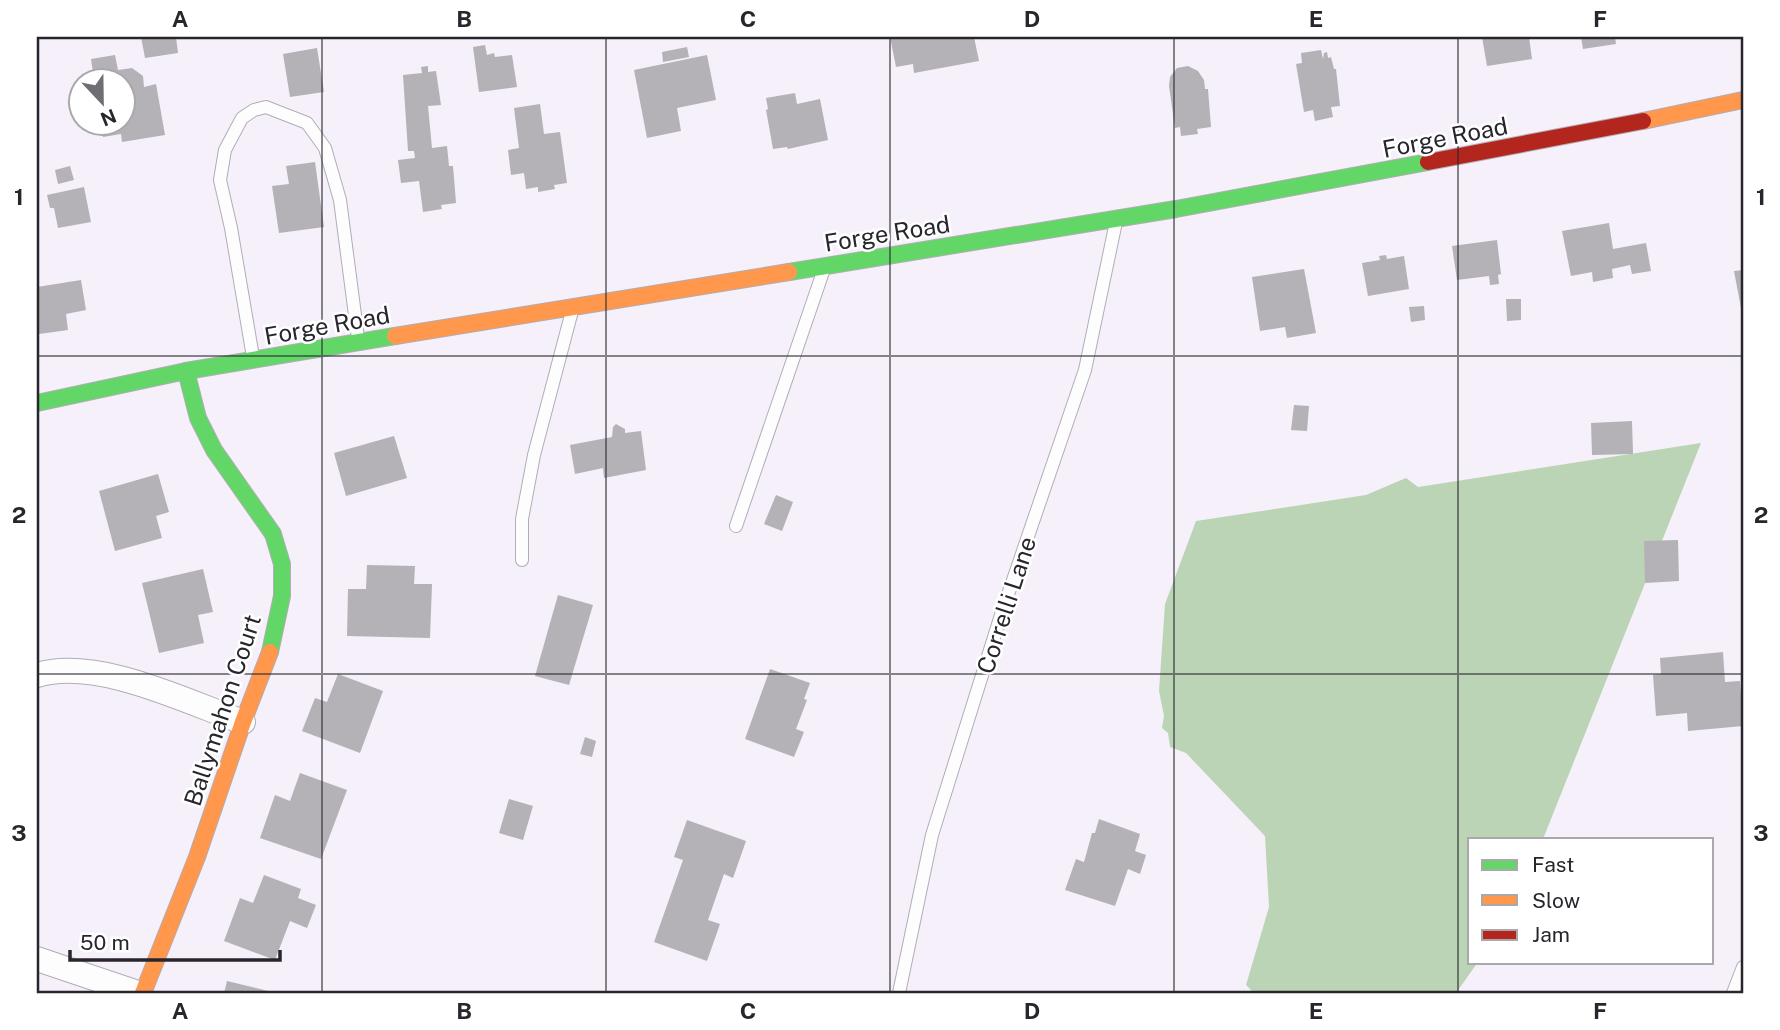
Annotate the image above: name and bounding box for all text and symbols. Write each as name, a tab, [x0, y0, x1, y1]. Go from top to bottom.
text: A	[172, 5, 189, 32]
text: B	[456, 5, 472, 32]
text: C	[740, 5, 756, 32]
text: D	[1024, 5, 1040, 32]
text: E	[1309, 5, 1323, 32]
text: F	[1593, 5, 1607, 32]
north arrow	[66, 66, 136, 136]
text: N	[97, 105, 119, 131]
street label: Forge Road	[1380, 111, 1510, 163]
text: 1	[14, 183, 24, 210]
text: 1	[1756, 183, 1766, 210]
street label: Forge Road	[822, 209, 952, 257]
street label: Forge Road	[262, 300, 392, 350]
text: 2	[12, 501, 26, 528]
text: 2	[1754, 501, 1768, 528]
street label: Correlli Lane	[971, 533, 1041, 677]
street label: Ballymahon Court	[178, 611, 266, 809]
text: 3	[11, 819, 27, 846]
text: 3	[1753, 819, 1769, 846]
legend	[1468, 838, 1714, 964]
text: Fast	[1532, 852, 1574, 877]
text: Slow	[1532, 888, 1580, 913]
scale bar	[70, 918, 280, 962]
text: Jam	[1532, 922, 1570, 947]
text: 50 m	[80, 930, 130, 955]
text: A	[172, 997, 189, 1024]
text: B	[456, 997, 472, 1024]
text: C	[740, 997, 756, 1024]
text: D	[1024, 997, 1040, 1024]
text: E	[1309, 997, 1323, 1024]
text: F	[1593, 997, 1607, 1024]

